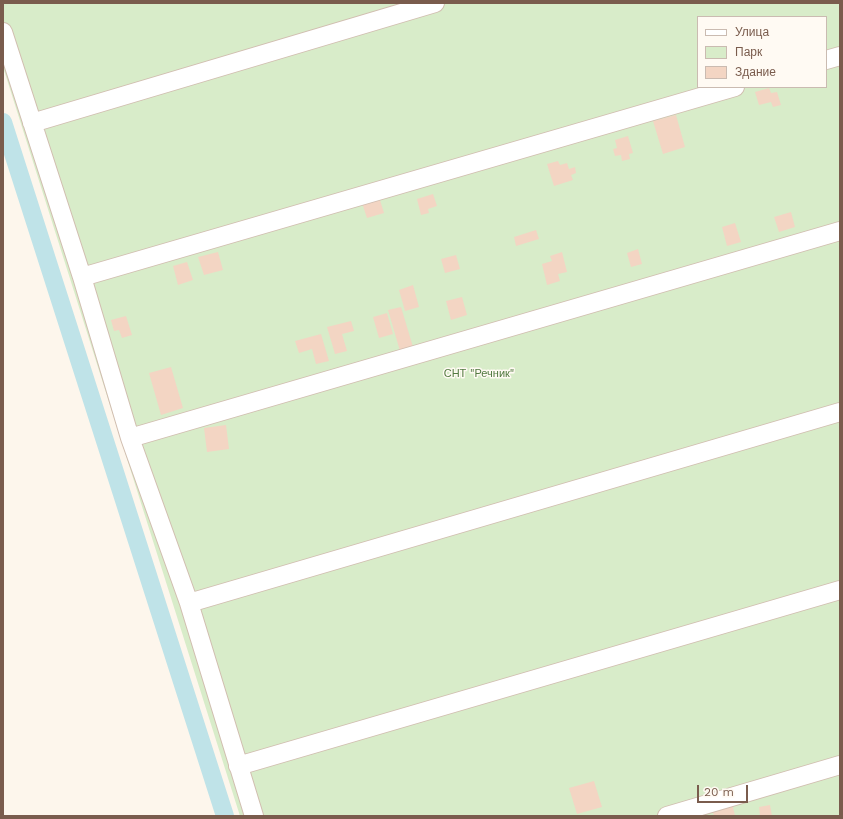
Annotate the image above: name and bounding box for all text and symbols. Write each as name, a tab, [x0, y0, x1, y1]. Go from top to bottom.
legend	[697, 16, 827, 88]
text: Улица	[735, 25, 769, 39]
text: Парк	[735, 45, 762, 59]
text: Здание	[735, 65, 776, 79]
park label: СНТ "Речник"	[444, 367, 514, 381]
scale bar	[699, 777, 750, 803]
text: 20 m	[704, 785, 734, 799]

